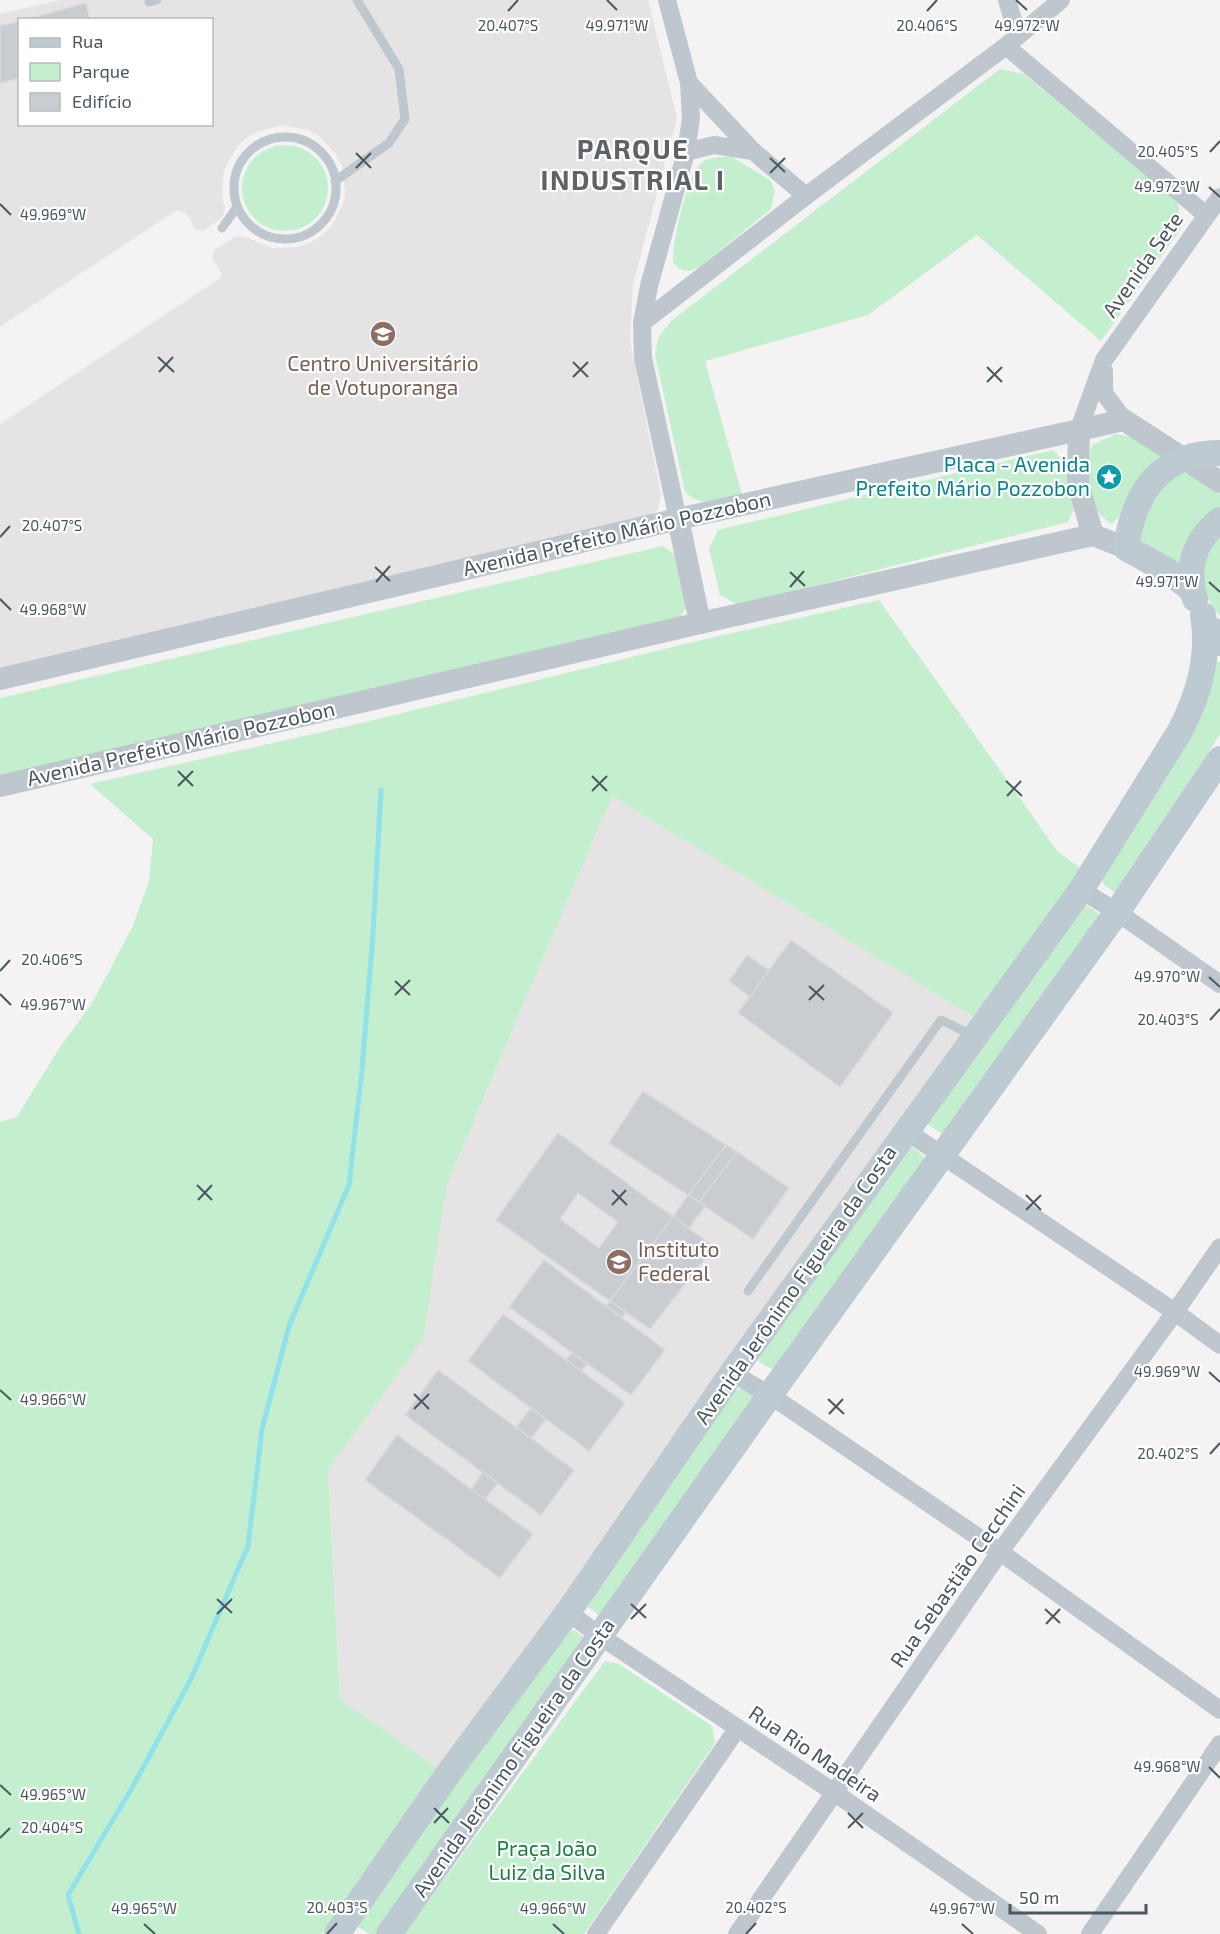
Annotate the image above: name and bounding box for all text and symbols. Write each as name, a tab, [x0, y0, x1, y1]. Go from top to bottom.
text: 20.407°S	[478, 16, 538, 34]
text: 49.971°W	[585, 16, 649, 34]
text: 20.406°S	[896, 16, 958, 34]
text: 49.972°W	[994, 16, 1060, 34]
legend	[18, 18, 213, 126]
text: Rua	[72, 30, 103, 52]
text: Parque	[72, 60, 130, 82]
text: Edifício	[72, 90, 132, 112]
district label: PARQUE INDUSTRIAL I	[541, 132, 726, 195]
text: 20.405°S	[1138, 142, 1198, 160]
text: 49.972°W	[1134, 177, 1200, 195]
text: 49.969°W	[20, 205, 86, 223]
street label: Avenida Sete	[1096, 207, 1187, 322]
school or university icon: Centro Universitário de Votuporanga	[368, 319, 398, 349]
place label: Centro Universitário de Votuporanga	[287, 350, 479, 399]
place label: Placa - Avenida Prefeito Mário Pozzobon	[855, 451, 1090, 500]
place icon: Placa - Avenida Prefeito Mário Pozzobon	[1094, 462, 1124, 492]
street label: Avenida Prefeito Mário Pozzobon	[460, 485, 773, 580]
text: 20.407°S	[22, 516, 82, 534]
text: 49.971°W	[1135, 572, 1199, 590]
text: 49.968°W	[19, 600, 87, 618]
street label: Avenida Prefeito Mário Pozzobon	[24, 695, 337, 790]
text: 20.406°S	[21, 950, 83, 968]
text: 49.970°W	[1134, 967, 1200, 985]
text: 49.967°W	[20, 995, 86, 1013]
text: 20.403°S	[1137, 1010, 1199, 1028]
street label: Avenida Jerônimo Figueira da Costa	[689, 1140, 901, 1428]
place label: Instituto Federal	[638, 1236, 719, 1285]
school or university icon: Instituto Federal	[604, 1247, 634, 1277]
text: 49.969°W	[1134, 1362, 1200, 1380]
text: 49.966°W	[20, 1390, 86, 1408]
text: 20.402°S	[1137, 1444, 1199, 1462]
street label: Rua Sebastião Cecchini	[884, 1479, 1030, 1672]
street label: Avenida Jerônimo Figueira da Costa	[407, 1613, 619, 1901]
street label: Rua Rio Madeira	[745, 1699, 887, 1806]
text: 49.968°W	[1133, 1757, 1201, 1775]
text: 49.965°W	[20, 1785, 86, 1803]
text: 20.404°S	[21, 1818, 83, 1836]
park label: Praça João Luiz da Silva	[489, 1835, 605, 1884]
scale bar	[1010, 1877, 1146, 1915]
text: 50 m	[1019, 1886, 1059, 1908]
text: 20.403°S	[306, 1898, 368, 1916]
text: 20.402°S	[725, 1898, 787, 1916]
text: 49.965°W	[111, 1899, 177, 1917]
text: 49.966°W	[520, 1899, 586, 1917]
text: 49.967°W	[929, 1899, 995, 1917]

